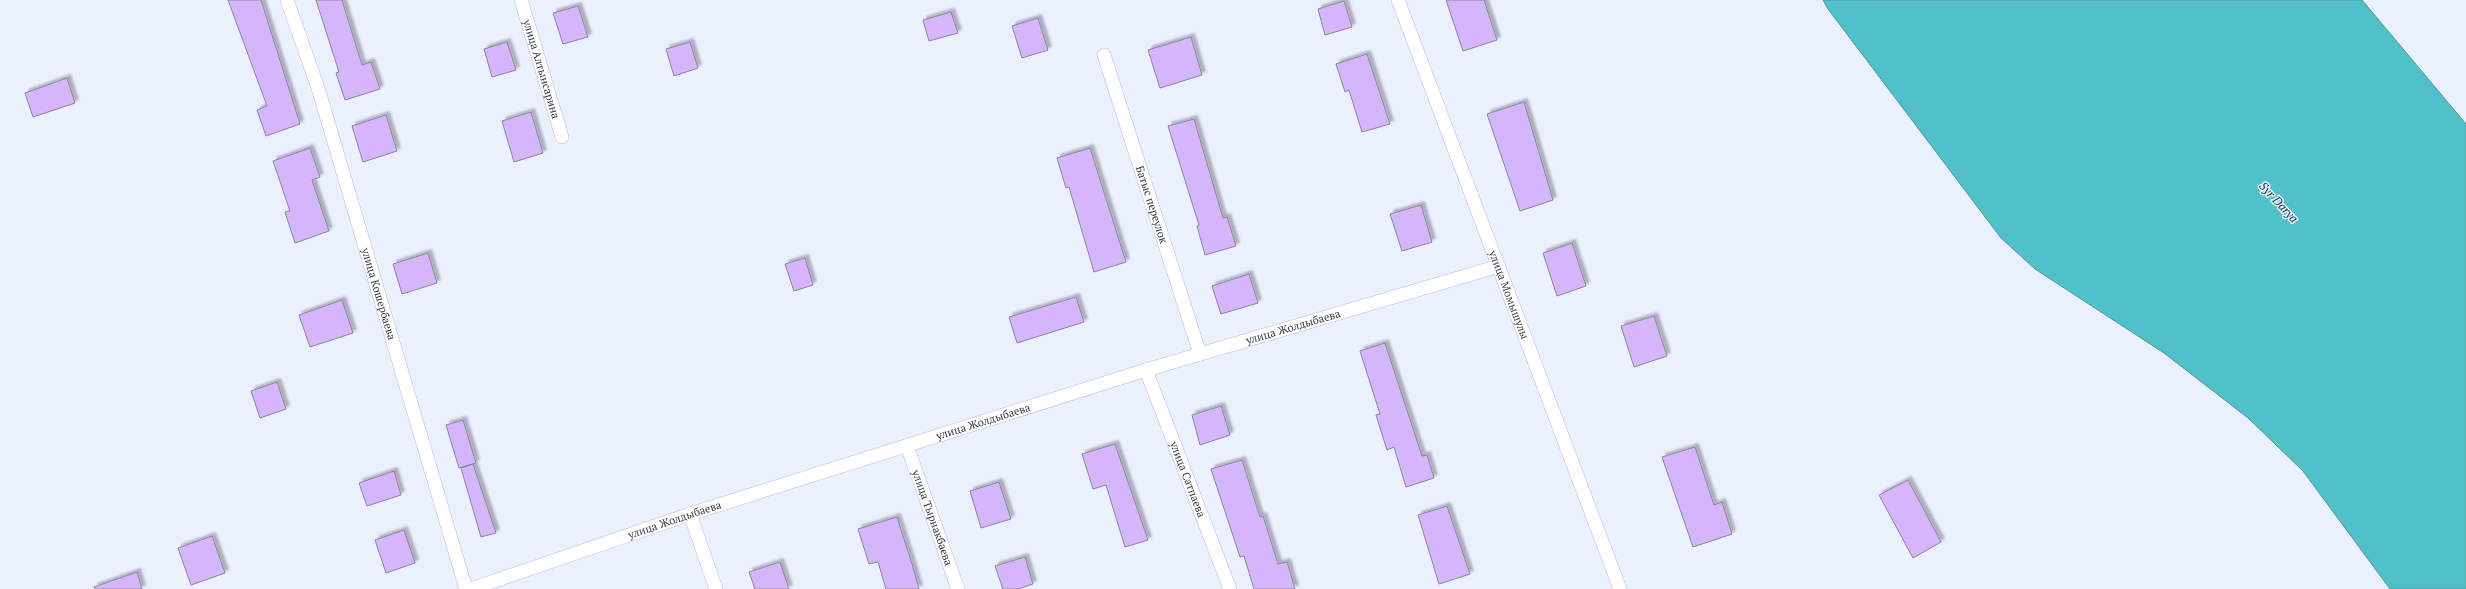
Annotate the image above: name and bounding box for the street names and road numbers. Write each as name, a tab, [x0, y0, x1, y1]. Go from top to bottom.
street label: улица Алтынсарина	[520, 17, 563, 121]
street label: Батыс переулок	[1133, 164, 1171, 245]
street label: улица Кошербаева	[358, 245, 399, 342]
street label: улица Момышулы	[1486, 248, 1532, 341]
street label: улица Жолдыбаева	[1243, 306, 1342, 347]
street label: улица Жолдыбаева	[934, 400, 1032, 443]
street label: улица Сатпаева	[1167, 438, 1209, 520]
street label: улица Тырнакбаева	[909, 467, 956, 568]
street label: улица Жолдыбаева	[625, 497, 723, 542]

